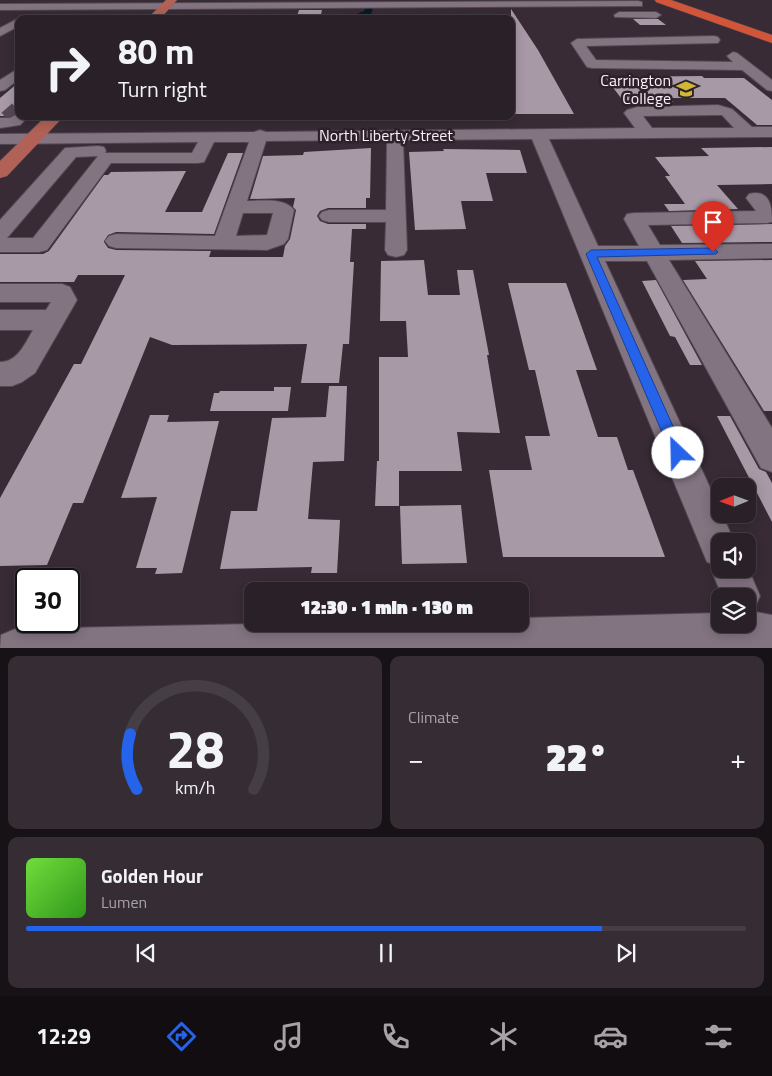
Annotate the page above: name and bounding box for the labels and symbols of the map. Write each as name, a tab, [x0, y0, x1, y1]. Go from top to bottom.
place label: Carrington College	[600, 68, 671, 110]
school or university icon: Carrington College	[675, 78, 697, 100]
street label: North Liberty Street	[319, 123, 453, 147]
pin	[692, 201, 734, 252]
position arrow	[651, 426, 703, 478]
north arrow	[711, 478, 756, 522]
speed limit sign: 30	[15, 568, 80, 633]

